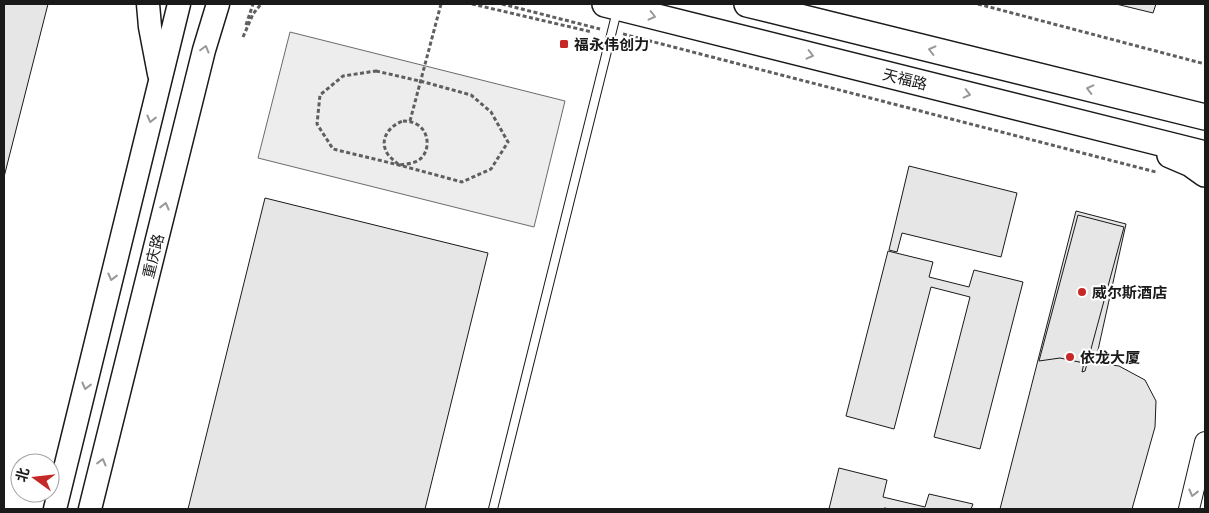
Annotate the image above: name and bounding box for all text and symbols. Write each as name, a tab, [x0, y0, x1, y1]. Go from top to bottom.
one-way arrow	[647, 10, 655, 20]
place label: 福永伟创力	[574, 35, 649, 54]
marker: 福永伟创力	[558, 38, 570, 50]
one-way arrow	[199, 45, 209, 53]
one-way arrow	[928, 45, 937, 56]
one-way arrow	[805, 49, 814, 60]
street label: 天福路	[881, 64, 929, 94]
one-way arrow	[1086, 84, 1095, 95]
one-way arrow	[963, 88, 972, 99]
one-way arrow	[146, 115, 157, 124]
one-way arrow	[159, 202, 170, 211]
street label: 重庆路	[138, 232, 168, 280]
one-way arrow	[107, 273, 118, 282]
place label: 威尔斯酒店	[1092, 283, 1167, 302]
marker: 威尔斯酒店	[1076, 286, 1088, 298]
place label: 依龙大厦	[1080, 348, 1140, 367]
marker: 依龙大厦	[1064, 351, 1076, 363]
one-way arrow	[81, 382, 91, 390]
north arrow	[10, 453, 60, 503]
one-way arrow	[96, 457, 107, 466]
text: 北	[12, 466, 33, 484]
one-way arrow	[1188, 488, 1199, 497]

